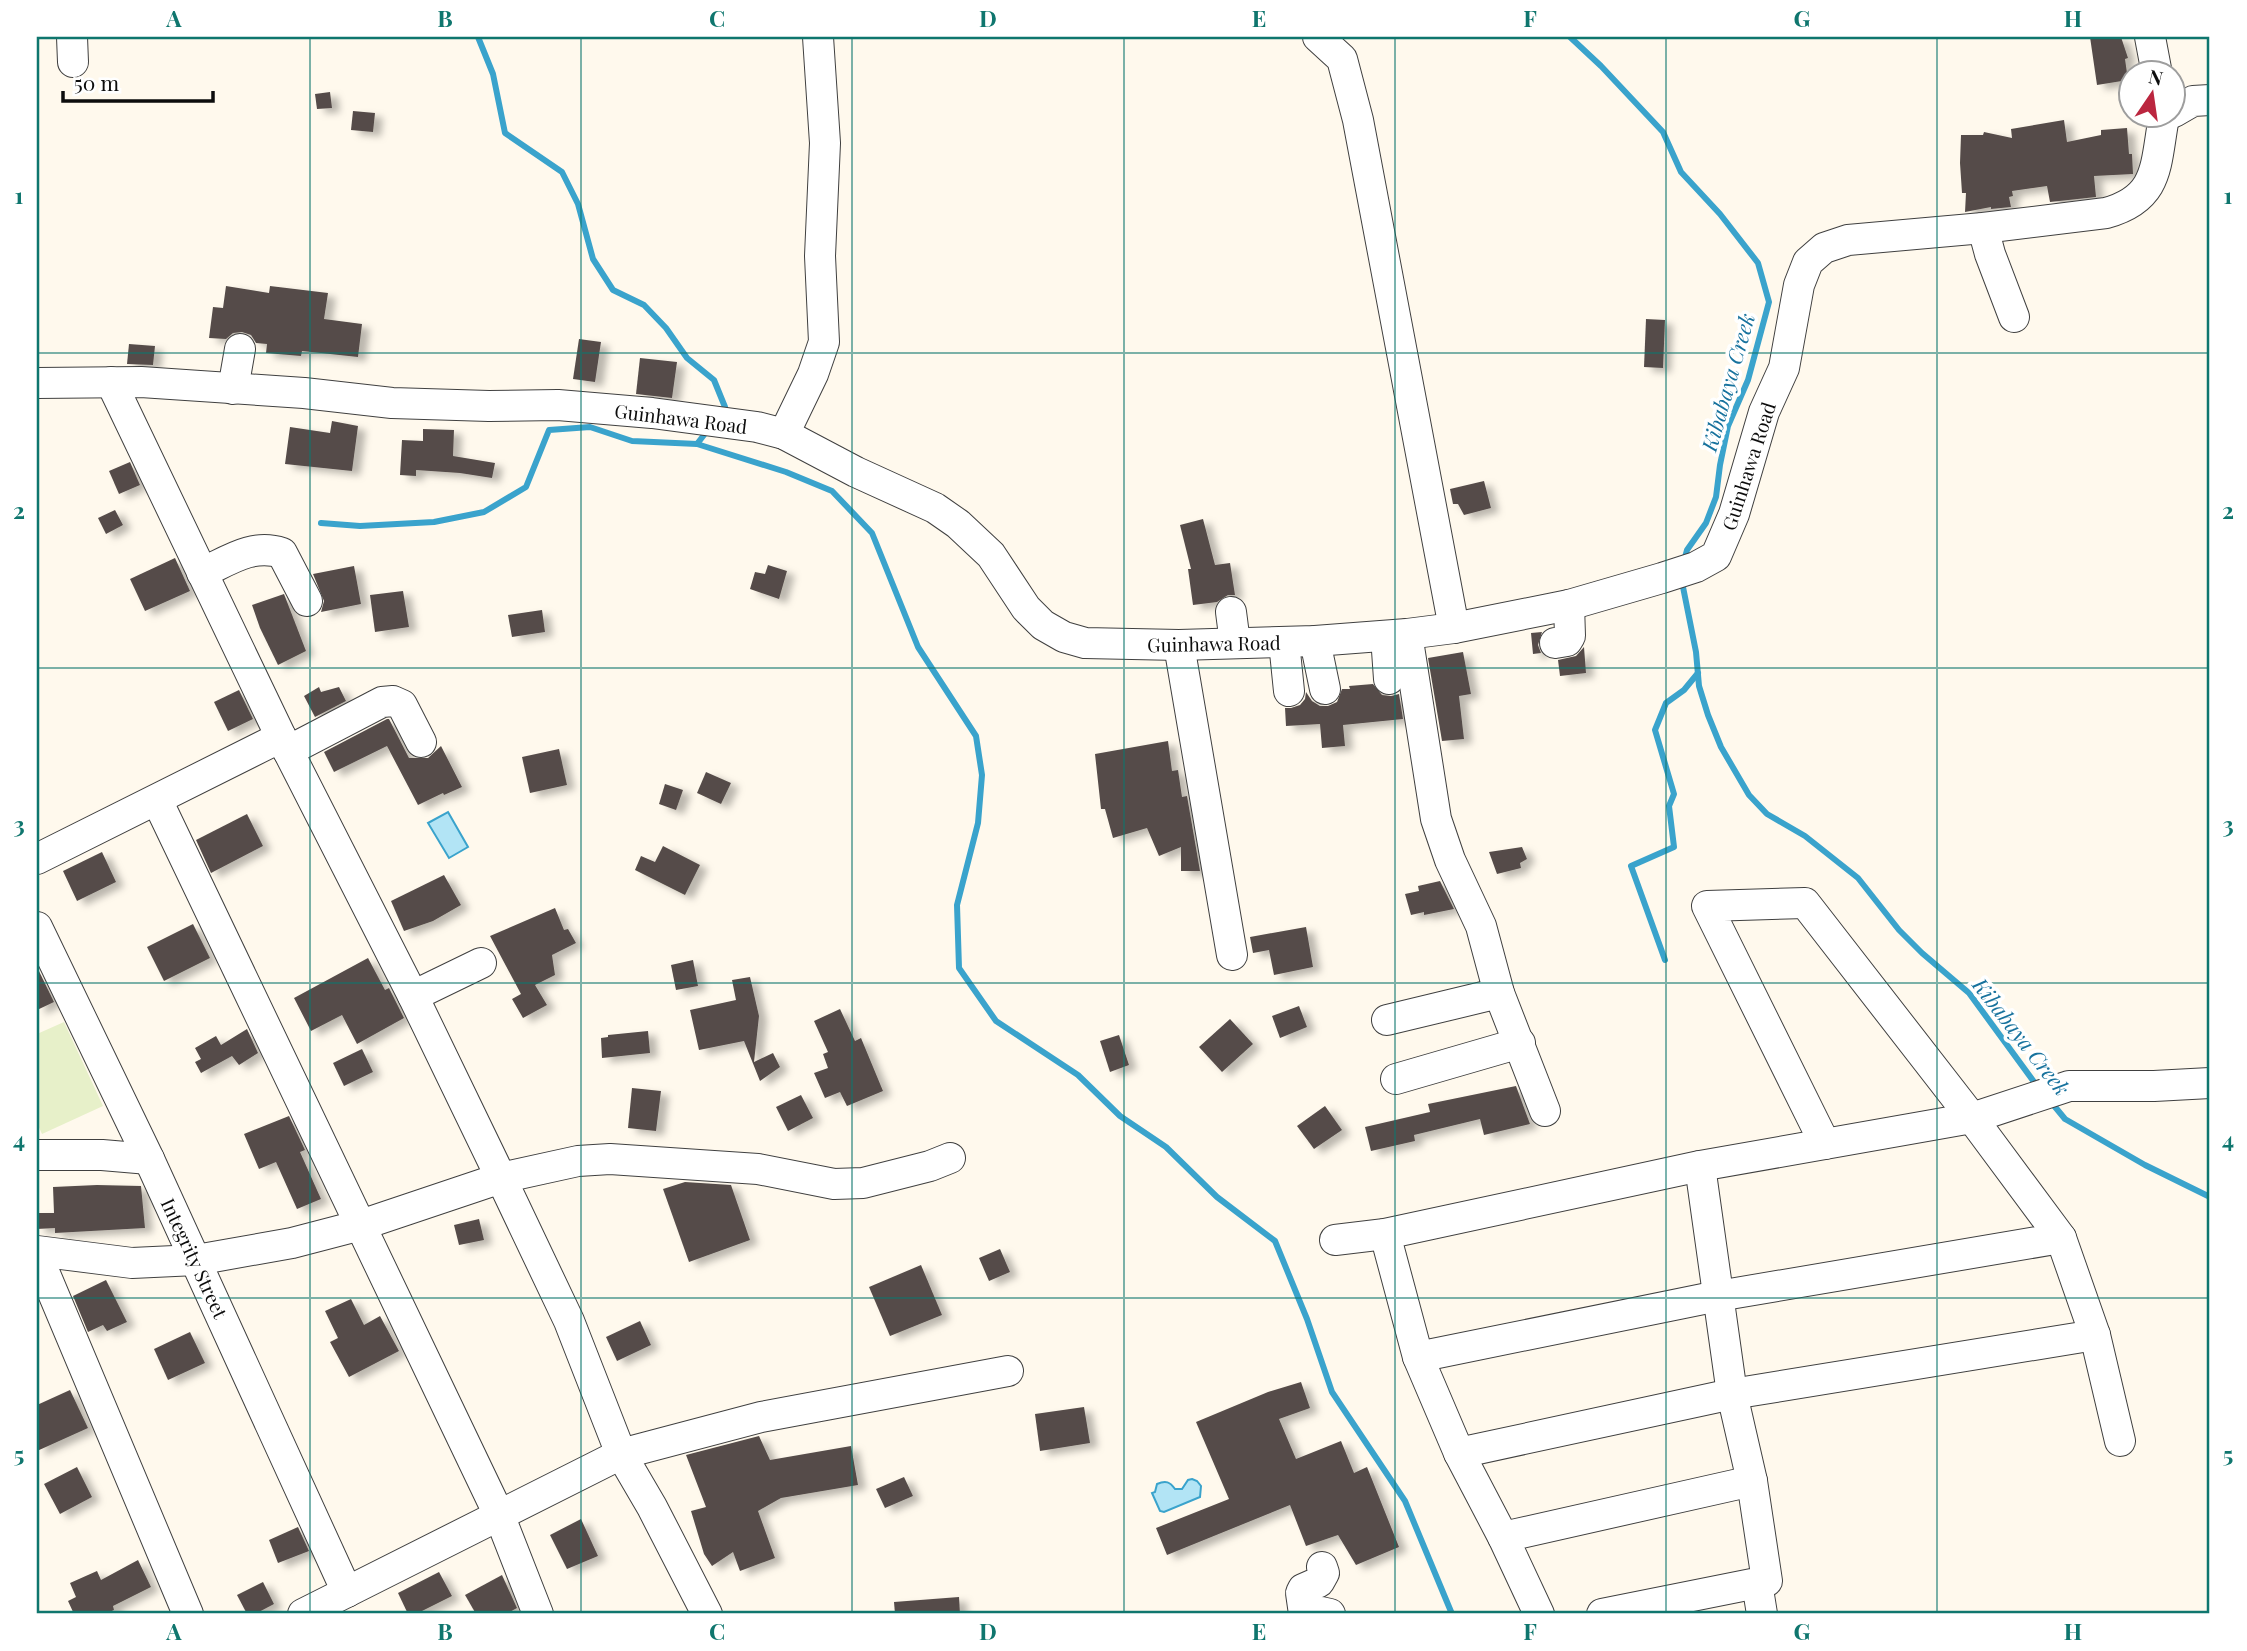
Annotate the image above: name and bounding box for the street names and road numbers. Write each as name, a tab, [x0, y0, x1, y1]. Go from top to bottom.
street label: Guinhawa Road	[613, 397, 749, 439]
street label: Guinhawa Road	[1715, 398, 1781, 534]
street label: Guinhawa Road	[1147, 629, 1281, 657]
street label: Integrity Street	[156, 1194, 234, 1323]

